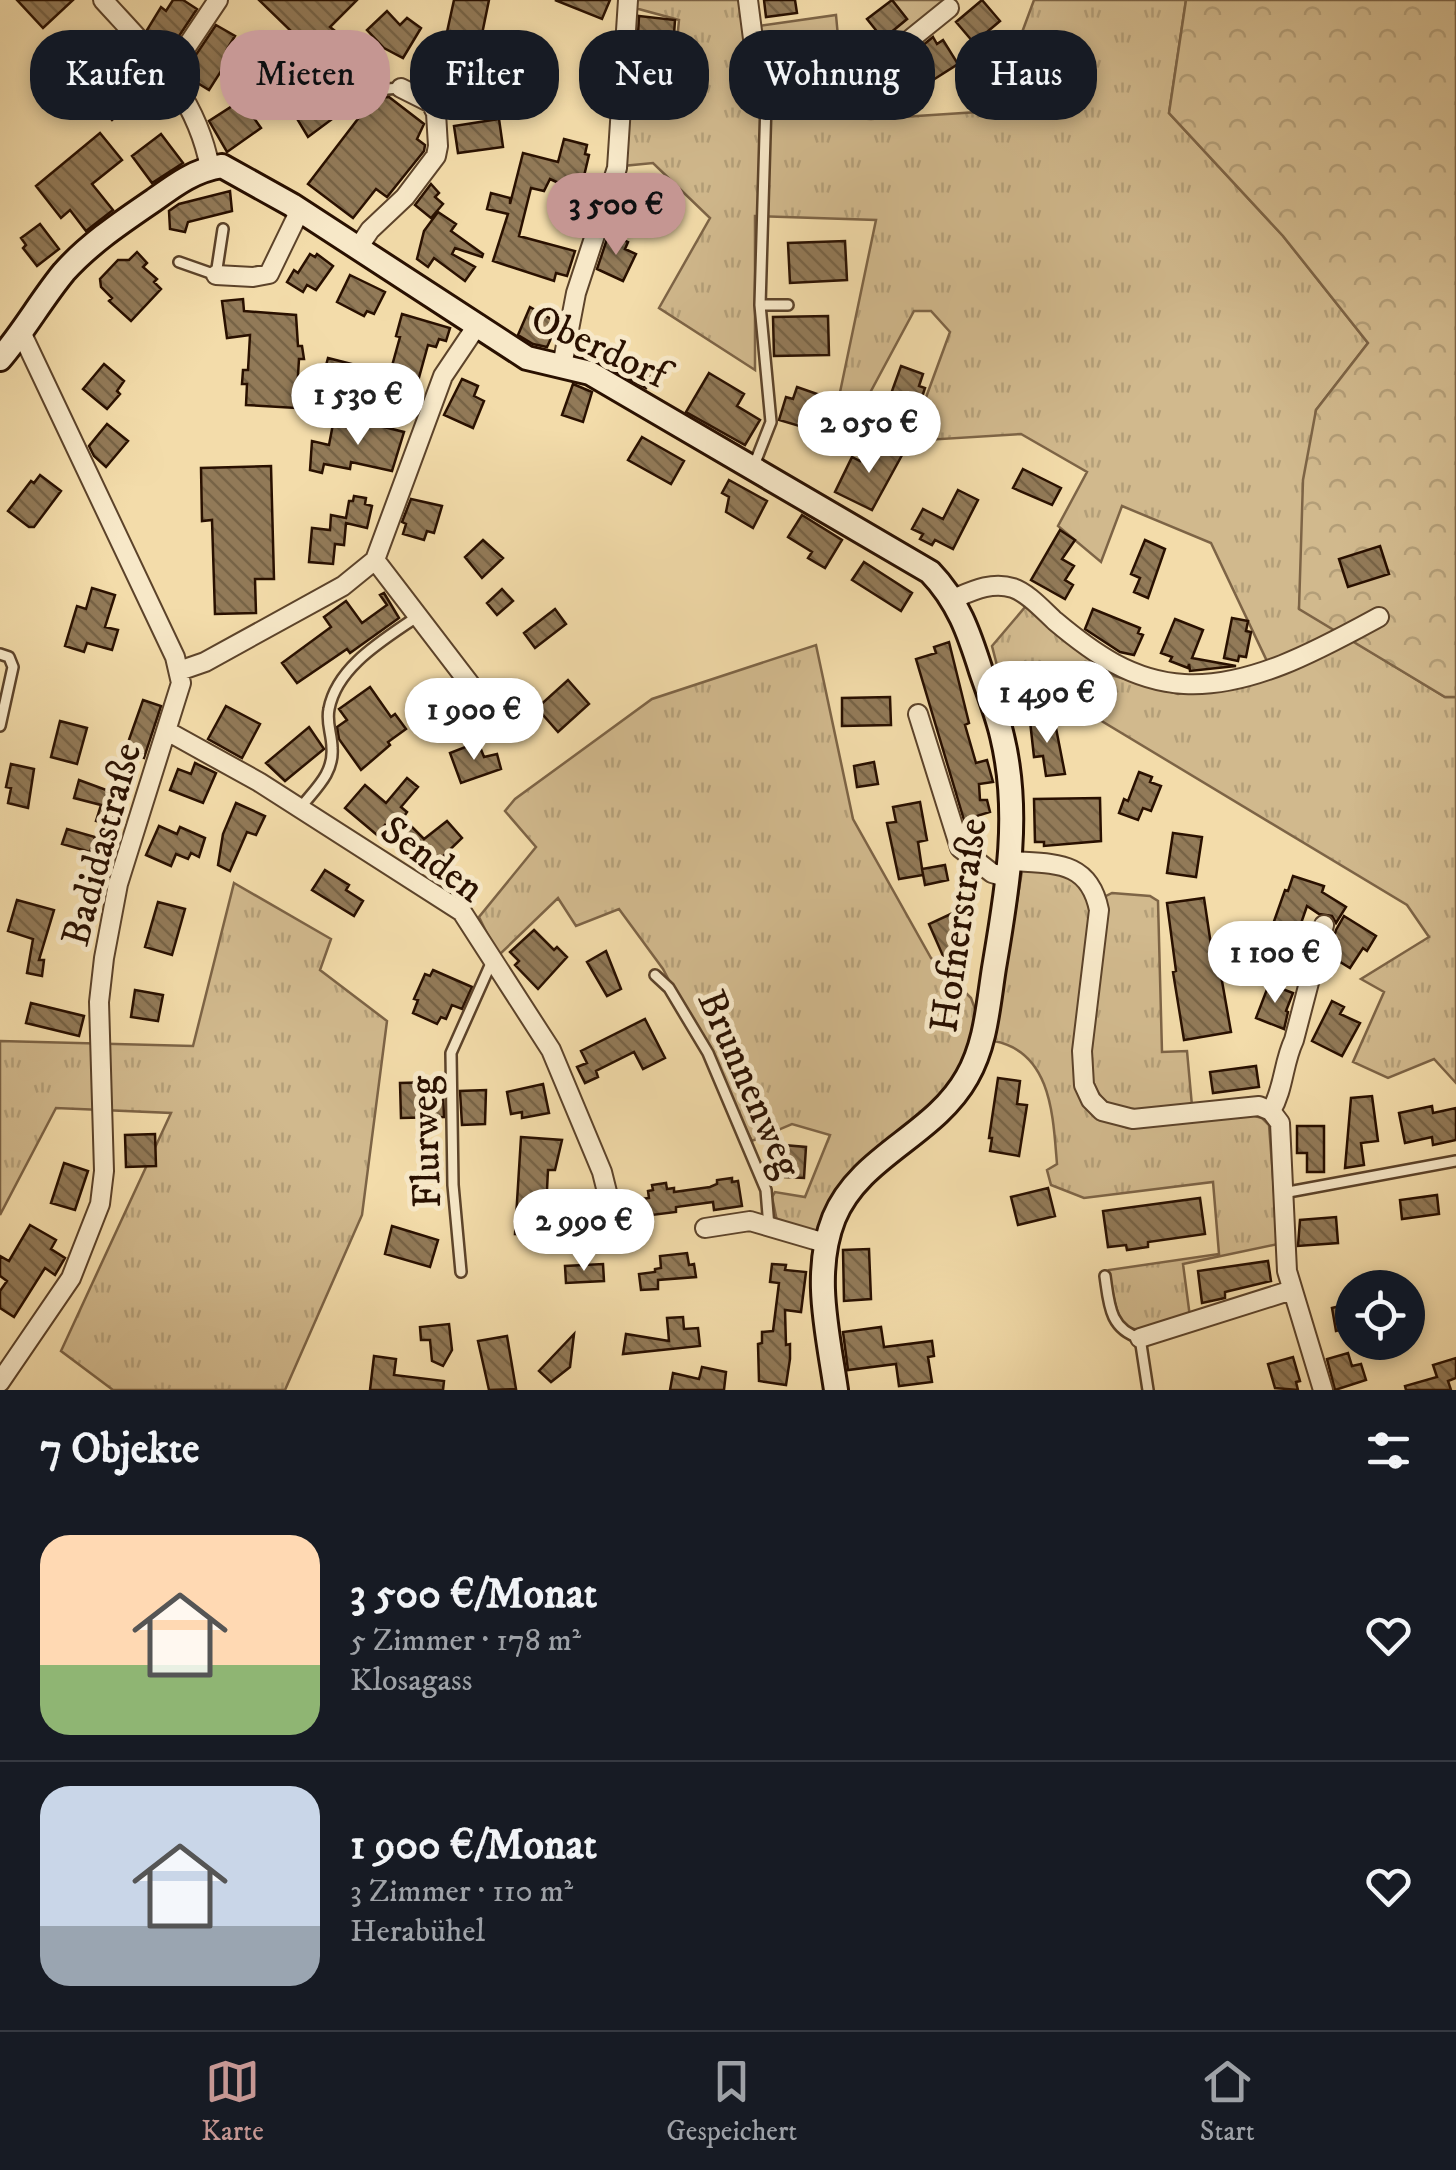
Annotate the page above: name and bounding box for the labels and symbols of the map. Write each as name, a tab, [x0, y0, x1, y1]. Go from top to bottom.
pin: 3 500 €	[524, 173, 708, 258]
street label: Oberdorf	[522, 294, 681, 404]
pin: 1 530 €	[266, 363, 450, 448]
pin: 2 050 €	[777, 391, 961, 476]
pin: 1 490 €	[955, 661, 1139, 746]
pin: 1 900 €	[382, 678, 566, 763]
street label: Badidastraße	[52, 738, 154, 952]
street label: Senden	[370, 806, 493, 915]
street label: Hofnerstraße	[920, 815, 1000, 1036]
pin: 1 100 €	[1183, 921, 1367, 1006]
street label: Brunnenweg	[685, 983, 812, 1186]
street label: Flurweg	[400, 1074, 454, 1209]
pin: 2 990 €	[492, 1189, 676, 1274]

